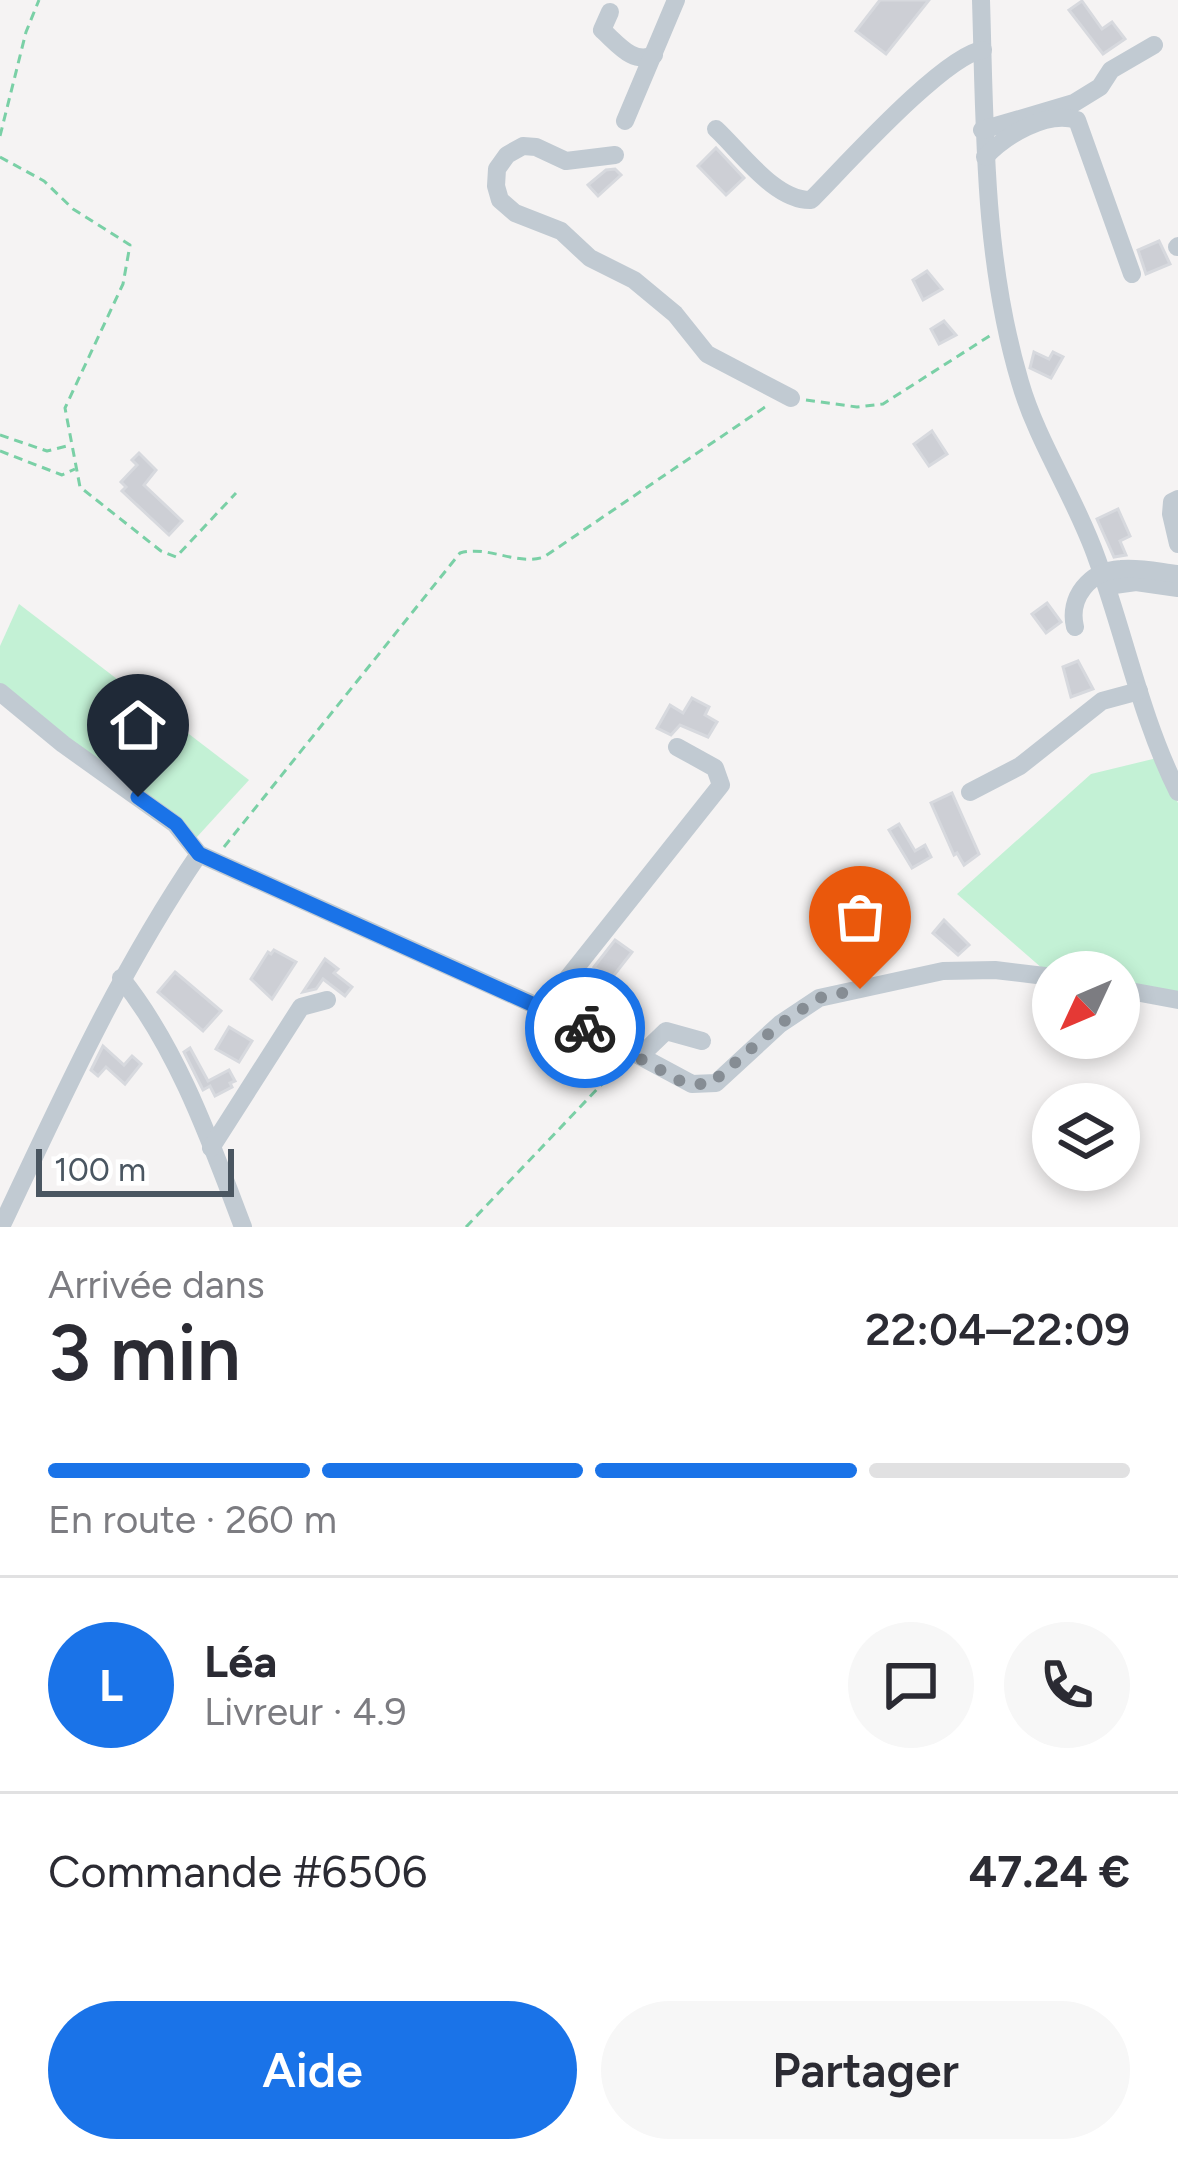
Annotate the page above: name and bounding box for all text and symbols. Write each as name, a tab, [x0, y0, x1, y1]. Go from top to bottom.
pin	[87, 674, 189, 797]
icon: home	[105, 692, 171, 758]
pin	[809, 866, 911, 989]
icon: bag	[827, 884, 893, 950]
north arrow	[1032, 951, 1140, 1059]
map controls	[1032, 951, 1140, 1191]
courier	[525, 968, 645, 1088]
icon: bike	[552, 995, 618, 1061]
button: layers	[1032, 1083, 1140, 1191]
scale bar	[36, 1143, 234, 1196]
text: 100 m	[54, 1150, 146, 1189]
text: Arrivée dans	[48, 1261, 265, 1308]
text: 22:04–22:09	[865, 1302, 1130, 1356]
text: 3 min	[48, 1306, 241, 1400]
text: En route · 260 m	[48, 1496, 337, 1543]
button: chat	[848, 1622, 974, 1748]
button: phone	[1004, 1622, 1130, 1748]
text: Léa	[204, 1634, 277, 1688]
text: L	[99, 1658, 123, 1712]
text: Livreur · 4.9	[204, 1688, 407, 1735]
text: Commande #6506	[48, 1844, 427, 1898]
text: 47.24 €	[969, 1844, 1130, 1898]
button: Aide	[48, 2001, 577, 2139]
button: Partager	[601, 2001, 1130, 2139]

